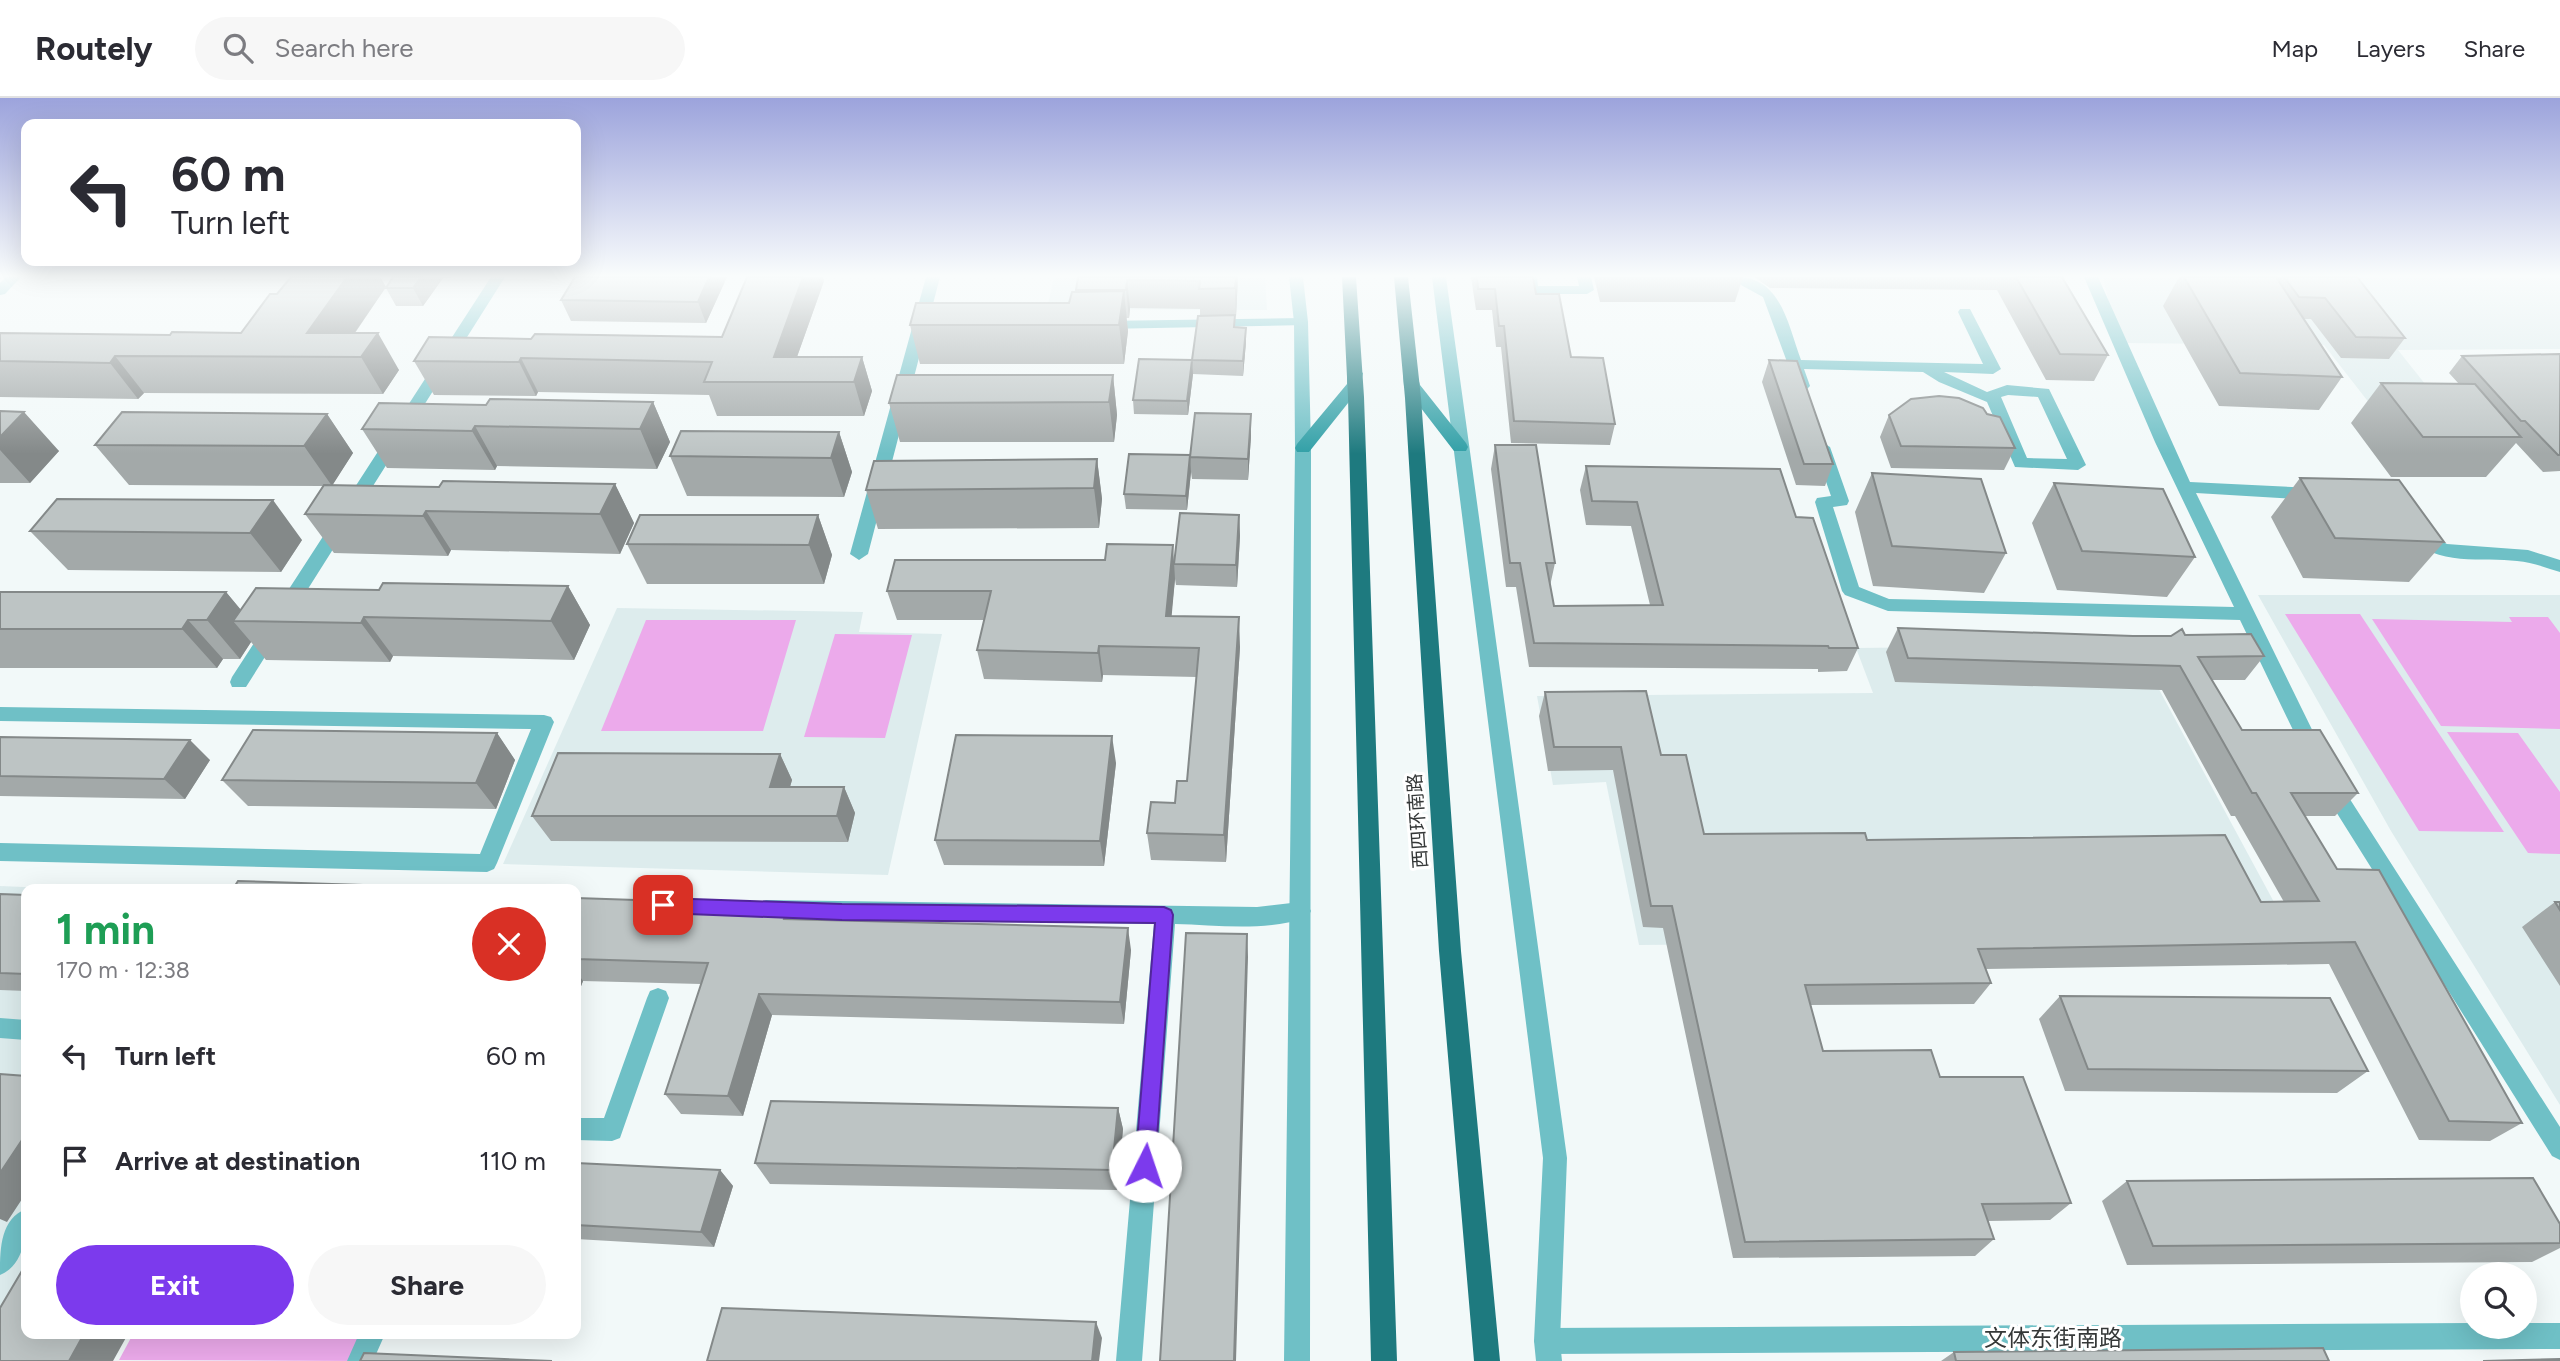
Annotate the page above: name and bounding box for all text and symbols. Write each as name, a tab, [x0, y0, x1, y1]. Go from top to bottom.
search box	[195, 17, 685, 80]
text: Routely	[35, 29, 153, 68]
icon: search	[219, 29, 257, 67]
text: Search here	[275, 32, 414, 64]
text: Map	[2271, 34, 2318, 63]
text: Layers	[2356, 34, 2425, 63]
text: Share	[2463, 34, 2525, 63]
text: 60 m	[171, 144, 286, 203]
icon: left	[56, 147, 147, 238]
text: Turn left	[171, 204, 290, 242]
street label: 西四环南路	[1403, 773, 1432, 869]
pin	[633, 875, 693, 935]
icon: arrive	[644, 886, 682, 924]
text: 1 min	[56, 904, 155, 955]
button: close	[472, 907, 546, 981]
text: 170 m · 12:38	[56, 956, 190, 984]
icon: left	[56, 1037, 94, 1075]
text: Turn left	[115, 1040, 216, 1072]
text: 60 m	[486, 1040, 546, 1072]
position arrow	[1108, 1129, 1182, 1203]
icon: arrive	[56, 1142, 94, 1180]
text: Arrive at destination	[115, 1145, 360, 1177]
text: 110 m	[479, 1145, 546, 1177]
button: Exit	[56, 1245, 294, 1325]
button: Share	[308, 1245, 546, 1325]
map controls	[2460, 1262, 2537, 1339]
button: search	[2460, 1262, 2537, 1339]
street label: 文体东街南路	[1984, 1324, 2122, 1352]

